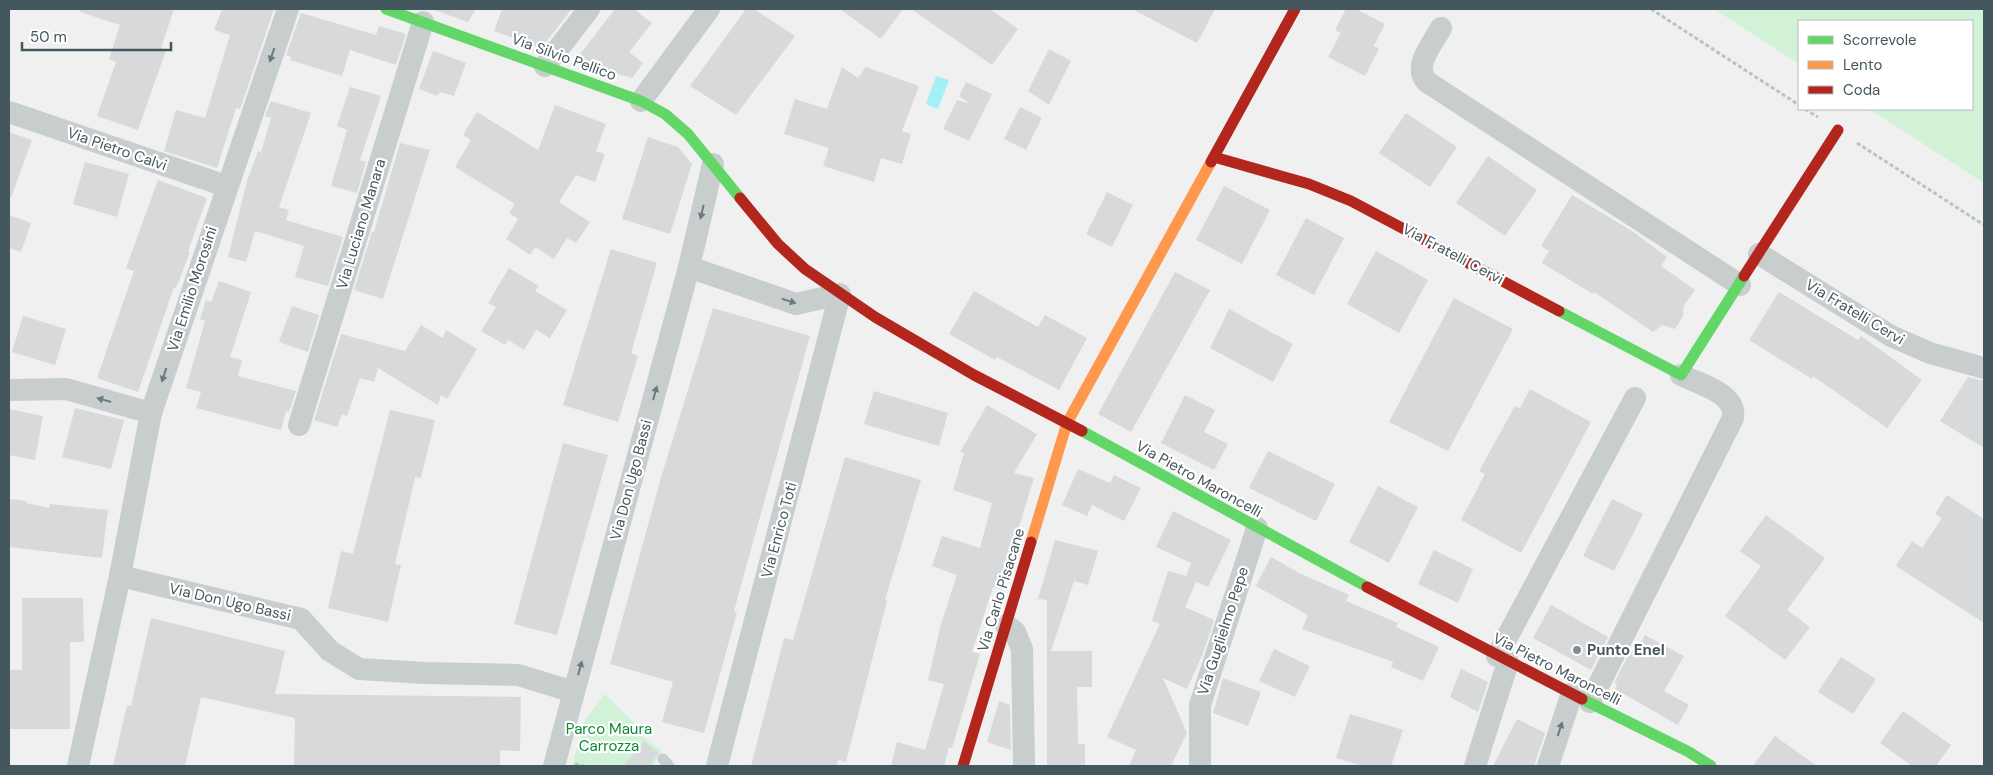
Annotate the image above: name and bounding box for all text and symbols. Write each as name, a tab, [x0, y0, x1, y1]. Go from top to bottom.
scale bar	[22, 20, 171, 52]
legend	[1798, 20, 1973, 110]
text: 50 m	[30, 27, 67, 47]
street label: Via Silvio Pellico	[509, 29, 619, 85]
text: Scorrevole	[1843, 30, 1917, 50]
one-way arrow	[267, 48, 275, 63]
text: Lento	[1843, 55, 1882, 75]
text: Coda	[1843, 80, 1880, 100]
street label: Via Pietro Calvi	[65, 123, 169, 175]
street label: Via Luciano Manara	[332, 156, 390, 292]
one-way arrow	[698, 204, 706, 219]
street label: Via Fratelli Cervi	[1399, 219, 1507, 289]
street label: Via Emilio Morosini	[162, 224, 222, 354]
street label: Via Fratelli Cervi	[1802, 275, 1908, 349]
one-way arrow	[781, 297, 796, 305]
one-way arrow	[159, 367, 167, 382]
one-way arrow	[651, 386, 659, 401]
one-way arrow	[96, 395, 111, 403]
street label: Via Don Ugo Bassi	[605, 417, 657, 543]
street label: Via Pietro Maroncelli	[1132, 436, 1266, 522]
street label: Via Enrico Toti	[757, 480, 801, 580]
street label: Via Carlo Pisacane	[973, 526, 1029, 654]
street label: Via Guglielmo Pepe	[1193, 564, 1253, 698]
street label: Via Don Ugo Bassi	[167, 578, 293, 626]
street label: Via Pietro Maroncelli	[1489, 628, 1625, 710]
place label: Punto Enel	[1587, 640, 1665, 660]
marker: Punto Enel	[1571, 644, 1583, 656]
one-way arrow	[577, 661, 585, 676]
park label: Parco Maura Carrozza	[566, 719, 652, 756]
one-way arrow	[1556, 722, 1564, 737]

